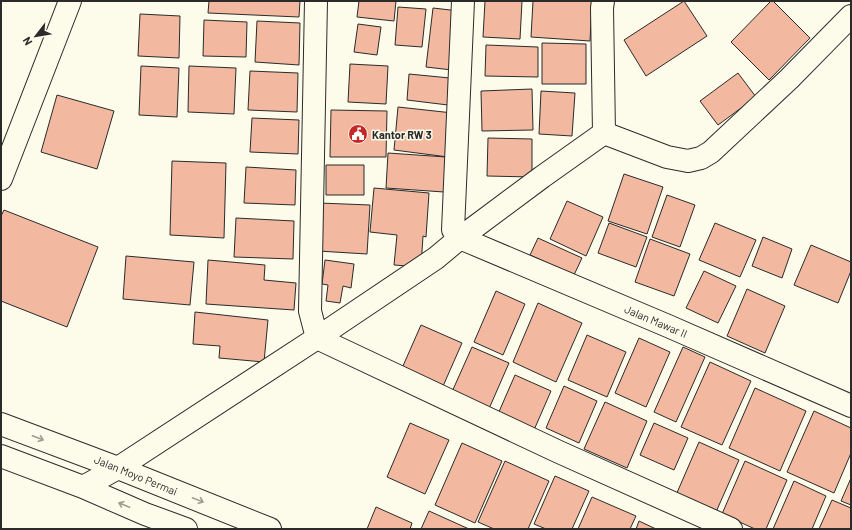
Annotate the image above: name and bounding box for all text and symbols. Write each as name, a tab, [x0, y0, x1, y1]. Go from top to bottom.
north arrow	[16, 16, 56, 56]
text: N	[20, 35, 34, 48]
public building icon: Kantor RW 3	[347, 123, 369, 145]
place label: Kantor RW 3	[372, 128, 432, 141]
street label: Jalan Mawar II	[623, 302, 689, 340]
one-way arrow	[31, 434, 43, 442]
street label: Jalan Moyo Permai	[92, 452, 180, 498]
one-way arrow	[191, 497, 203, 504]
one-way arrow	[118, 501, 130, 508]

